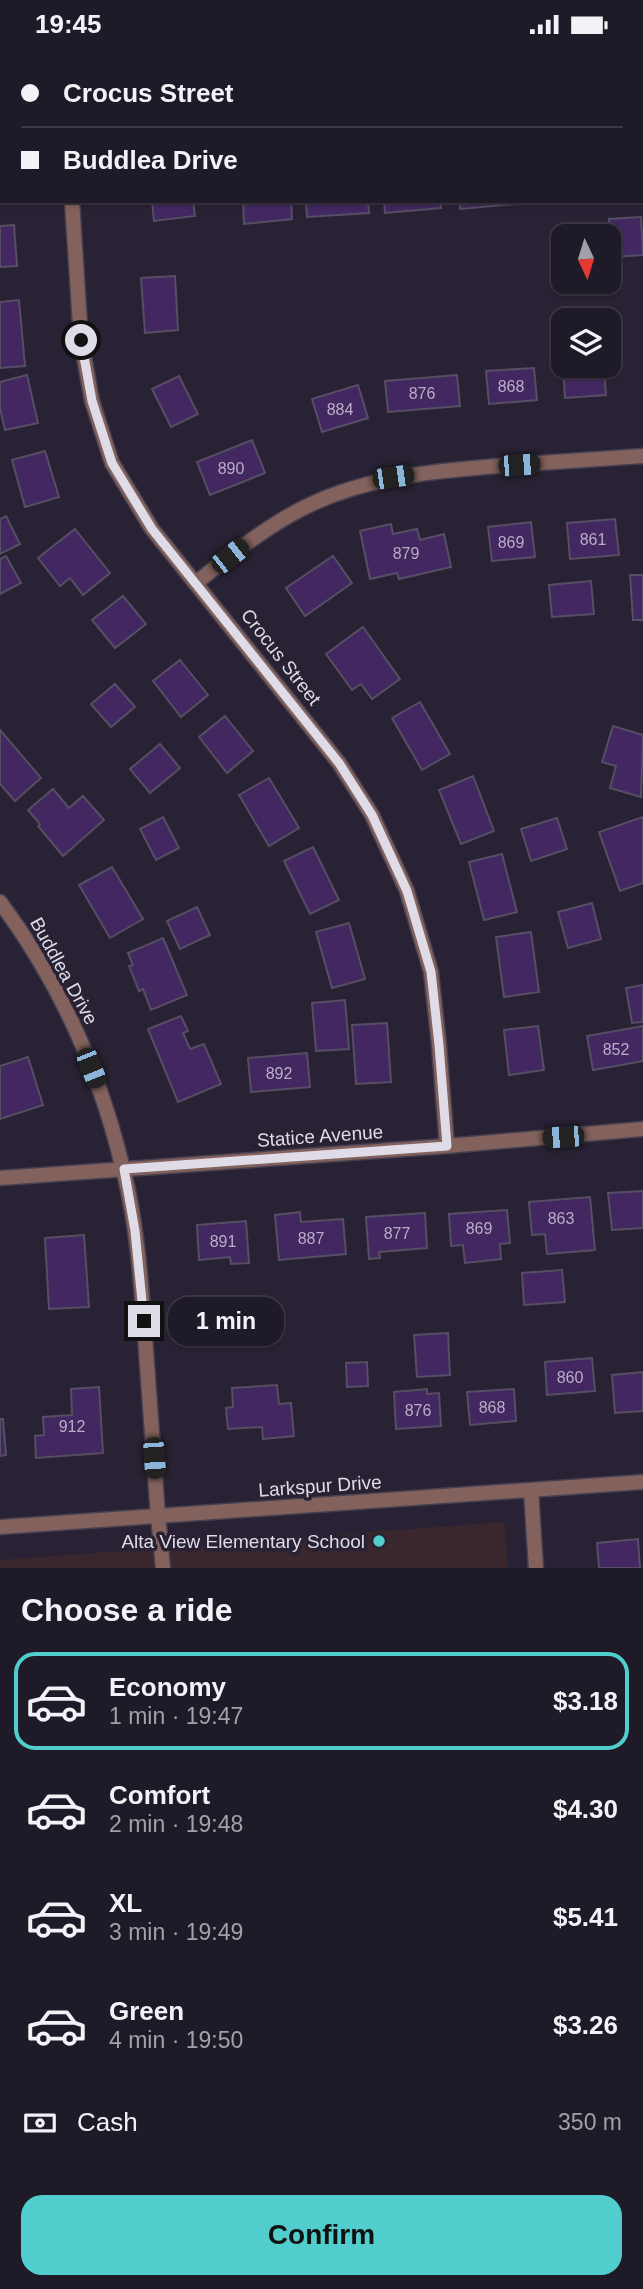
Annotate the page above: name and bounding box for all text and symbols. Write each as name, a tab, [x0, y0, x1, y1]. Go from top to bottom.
text: 19:45	[35, 9, 102, 39]
text: Crocus Street	[63, 78, 234, 108]
text: Buddlea Drive	[63, 145, 238, 175]
north arrow	[551, 224, 621, 294]
map controls	[551, 224, 621, 378]
button: layers	[551, 308, 621, 378]
route start	[65, 324, 97, 356]
house number: 868	[498, 378, 524, 395]
house number: 876	[409, 385, 435, 402]
house number: 884	[327, 401, 353, 418]
car	[498, 453, 541, 477]
house number: 890	[218, 460, 244, 477]
car	[371, 464, 416, 490]
house number: 861	[580, 531, 606, 548]
house number: 869	[498, 534, 524, 551]
car	[207, 535, 254, 577]
house number: 879	[393, 545, 419, 562]
street label: Crocus Street	[237, 605, 325, 710]
street label: Buddlea Drive	[26, 914, 102, 1028]
house number: 852	[603, 1041, 629, 1058]
car	[74, 1045, 109, 1091]
house number: 892	[266, 1065, 292, 1082]
street label: Statice Avenue	[256, 1121, 384, 1151]
car	[542, 1125, 585, 1149]
house number: 863	[548, 1210, 574, 1227]
house number: 869	[466, 1220, 492, 1237]
house number: 877	[384, 1225, 410, 1242]
house number: 887	[298, 1230, 324, 1247]
house number: 891	[210, 1233, 236, 1250]
callout: 1 min	[168, 1297, 284, 1345]
route end	[128, 1305, 160, 1337]
text: 1 min	[196, 1308, 256, 1334]
house number: 860	[557, 1369, 583, 1386]
house number: 868	[479, 1399, 505, 1416]
house number: 876	[405, 1402, 431, 1419]
house number: 912	[59, 1418, 85, 1435]
car	[143, 1436, 166, 1480]
street label: Larkspur Drive	[258, 1471, 382, 1501]
place label: Alta View Elementary School	[121, 1531, 365, 1552]
marker: Alta View Elementary School	[371, 1533, 387, 1549]
text: Choose a ride	[21, 1592, 233, 1628]
icon: car	[25, 1670, 88, 1733]
text: Economy	[109, 1672, 226, 1702]
text: $3.18	[553, 1686, 618, 1716]
text: 1 min · 19:47	[109, 1703, 243, 1729]
icon: car	[25, 1778, 88, 1841]
text: Comfort	[109, 1780, 210, 1810]
text: $4.30	[553, 1794, 618, 1824]
text: 2 min · 19:48	[109, 1811, 243, 1837]
icon: car	[25, 1886, 88, 1949]
text: XL	[109, 1888, 142, 1918]
text: $5.41	[553, 1902, 618, 1932]
text: 3 min · 19:49	[109, 1919, 243, 1945]
icon: car	[25, 1994, 88, 2057]
text: Green	[109, 1996, 184, 2026]
text: $3.26	[553, 2010, 618, 2040]
text: 4 min · 19:50	[109, 2027, 243, 2053]
icon: cash	[21, 2104, 59, 2142]
text: Cash	[77, 2107, 138, 2137]
text: 350 m	[558, 2109, 622, 2135]
button: Confirm	[21, 2195, 622, 2275]

